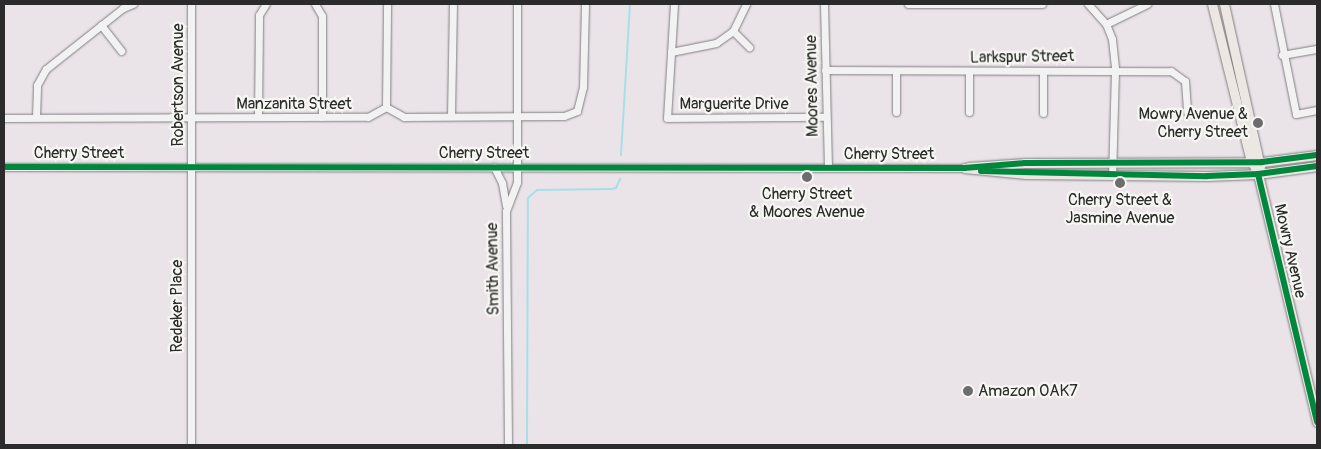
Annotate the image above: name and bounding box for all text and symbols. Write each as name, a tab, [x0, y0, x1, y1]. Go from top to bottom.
street label: Robertson Avenue	[168, 23, 188, 147]
street label: Moores Avenue	[802, 35, 822, 137]
street label: Larkspur Street	[970, 46, 1074, 68]
street label: Manzanita Street	[236, 94, 352, 114]
street label: Marguerite Drive	[679, 94, 789, 114]
place label: Mowry Avenue & Cherry Street	[1139, 104, 1248, 142]
marker: Mowry Avenue & Cherry Street	[1252, 117, 1264, 129]
street label: Cherry Street	[34, 143, 124, 163]
street label: Cherry Street	[439, 143, 529, 163]
street label: Cherry Street	[844, 144, 934, 164]
marker: Cherry Street & Moores Avenue	[801, 171, 813, 183]
marker: Cherry Street & Jasmine Avenue	[1114, 177, 1126, 189]
place label: Cherry Street & Moores Avenue	[749, 184, 865, 222]
place label: Cherry Street & Jasmine Avenue	[1066, 190, 1174, 228]
street label: Mowry Avenue	[1270, 202, 1310, 300]
street label: Smith Avenue	[483, 222, 503, 316]
street label: Redeker Place	[167, 260, 187, 352]
place label: Amazon OAK7	[978, 381, 1078, 401]
marker: Amazon OAK7	[962, 385, 974, 397]

